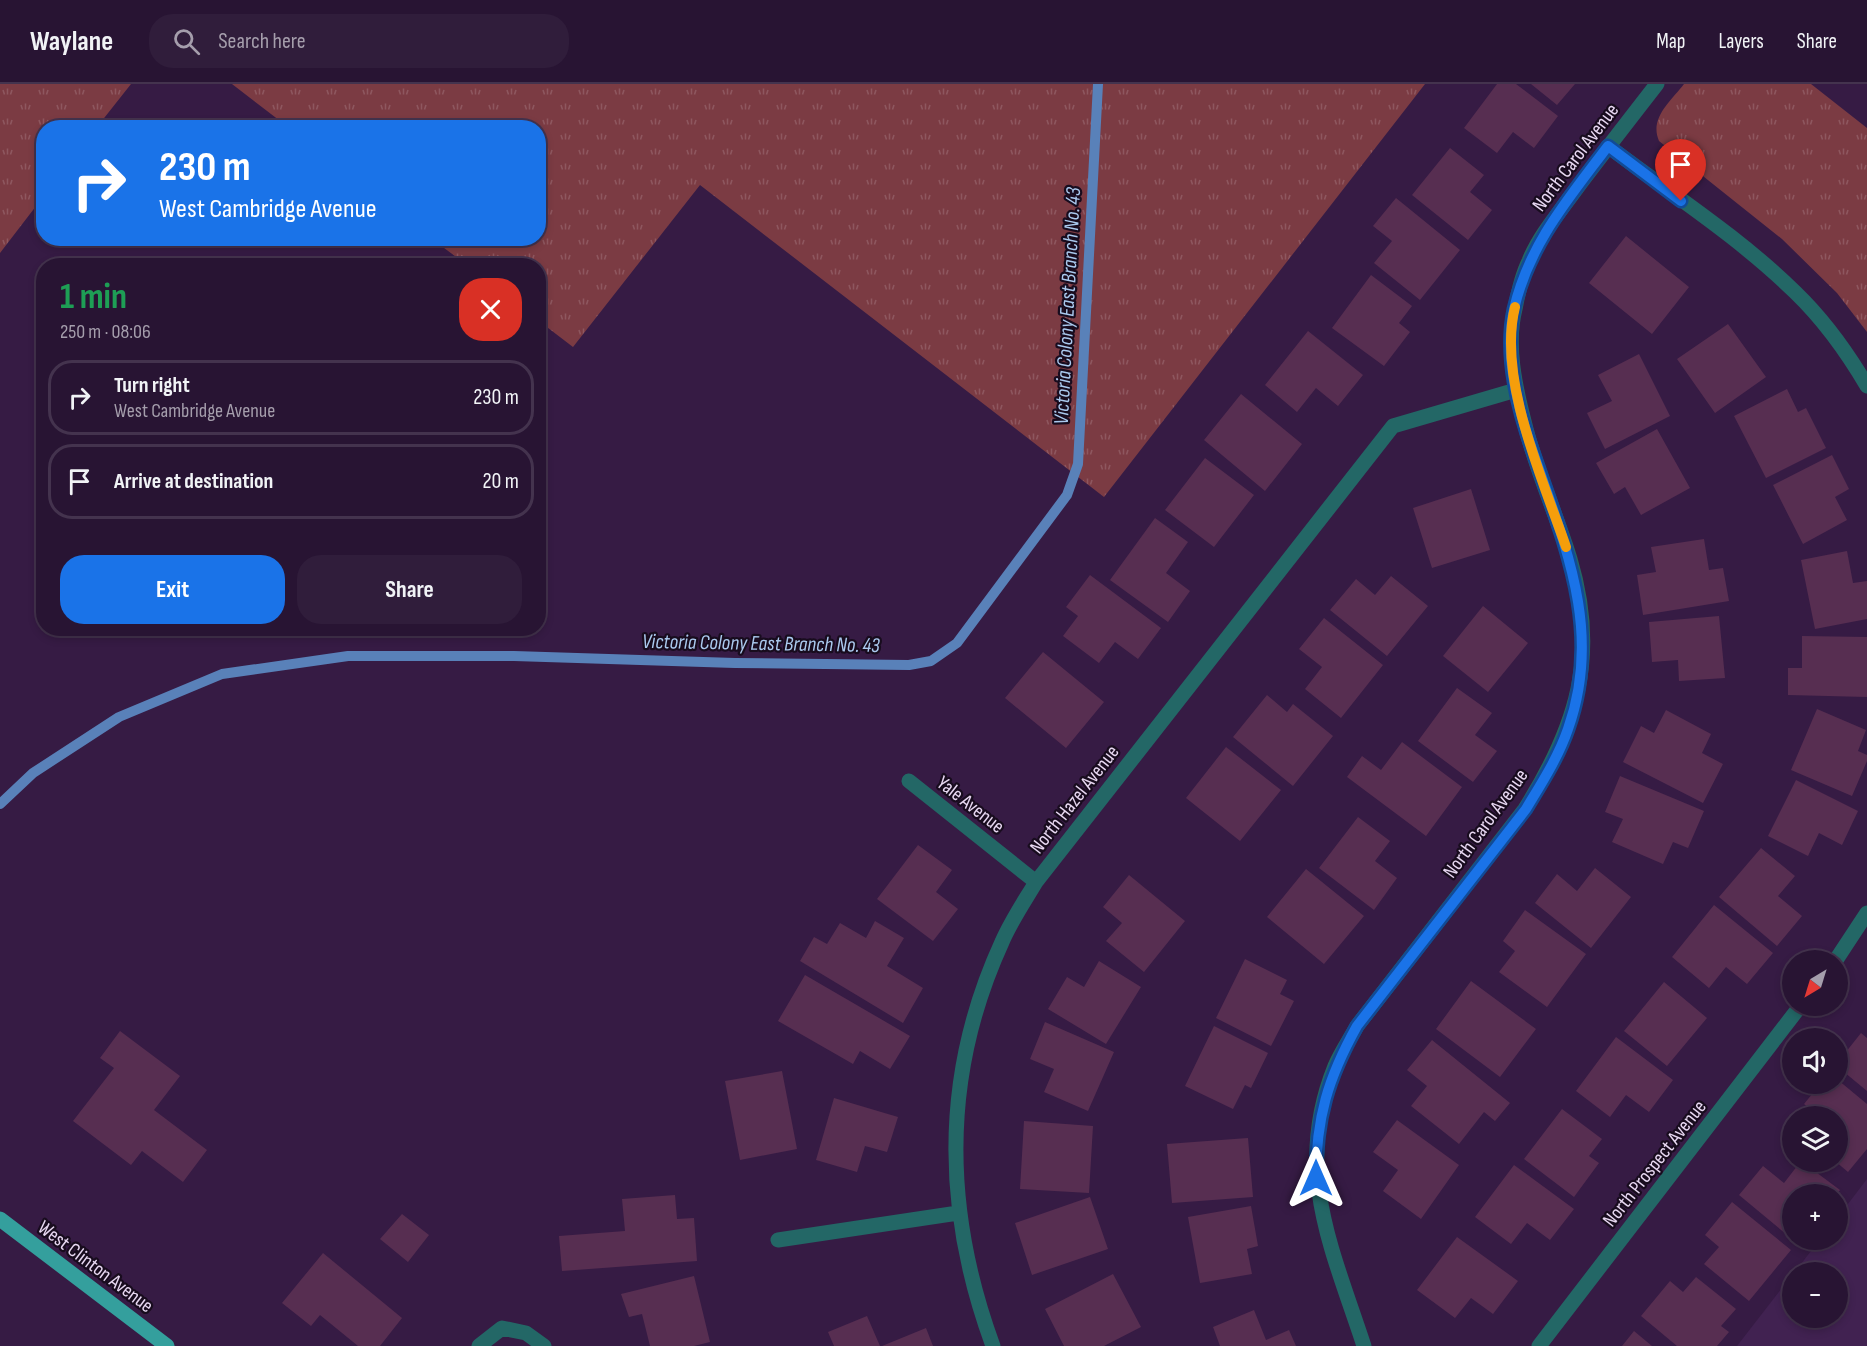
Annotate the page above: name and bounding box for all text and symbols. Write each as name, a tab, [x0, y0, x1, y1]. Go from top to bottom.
search box	[149, 14, 569, 68]
text: Waylane	[30, 25, 113, 58]
icon: search	[170, 25, 203, 58]
text: Search here	[218, 28, 306, 55]
text: Map	[1656, 29, 1685, 54]
text: Layers	[1718, 29, 1764, 54]
text: Share	[1797, 29, 1837, 54]
street label: North Carol Avenue	[1527, 99, 1624, 216]
pin	[1655, 139, 1706, 201]
text: 230 m	[159, 142, 251, 193]
icon: right	[60, 144, 138, 222]
icon: arrive	[1664, 148, 1697, 181]
water label: Victoria Colony East Branch No. 43	[1049, 186, 1086, 425]
text: West Cambridge Avenue	[159, 193, 377, 225]
text: 1 min	[60, 276, 127, 319]
button: close	[459, 278, 522, 341]
text: 250 m · 08:06	[60, 320, 151, 344]
text: Turn right	[114, 372, 190, 399]
icon: right	[63, 381, 96, 414]
text: 230 m	[473, 384, 519, 411]
text: West Cambridge Avenue	[114, 399, 275, 423]
icon: arrive	[63, 465, 96, 498]
text: Arrive at destination	[114, 468, 273, 495]
text: 20 m	[483, 468, 519, 495]
button: Exit	[60, 555, 285, 624]
button: Share	[297, 555, 522, 624]
water label: Victoria Colony East Branch No. 43	[642, 629, 880, 658]
street label: North Hazel Avenue	[1025, 741, 1125, 859]
street label: North Carol Avenue	[1438, 764, 1533, 883]
street label: Yale Avenue	[932, 771, 1009, 839]
north arrow	[1782, 950, 1848, 1016]
map controls	[1782, 950, 1848, 1328]
button: sound	[1782, 1028, 1848, 1094]
street label: North Prospect Avenue	[1598, 1096, 1712, 1232]
button: layers	[1782, 1106, 1848, 1172]
position arrow	[1284, 1146, 1348, 1210]
button: +	[1782, 1184, 1848, 1250]
street label: West Clinton Avenue	[33, 1216, 158, 1318]
button: −	[1782, 1262, 1848, 1328]

